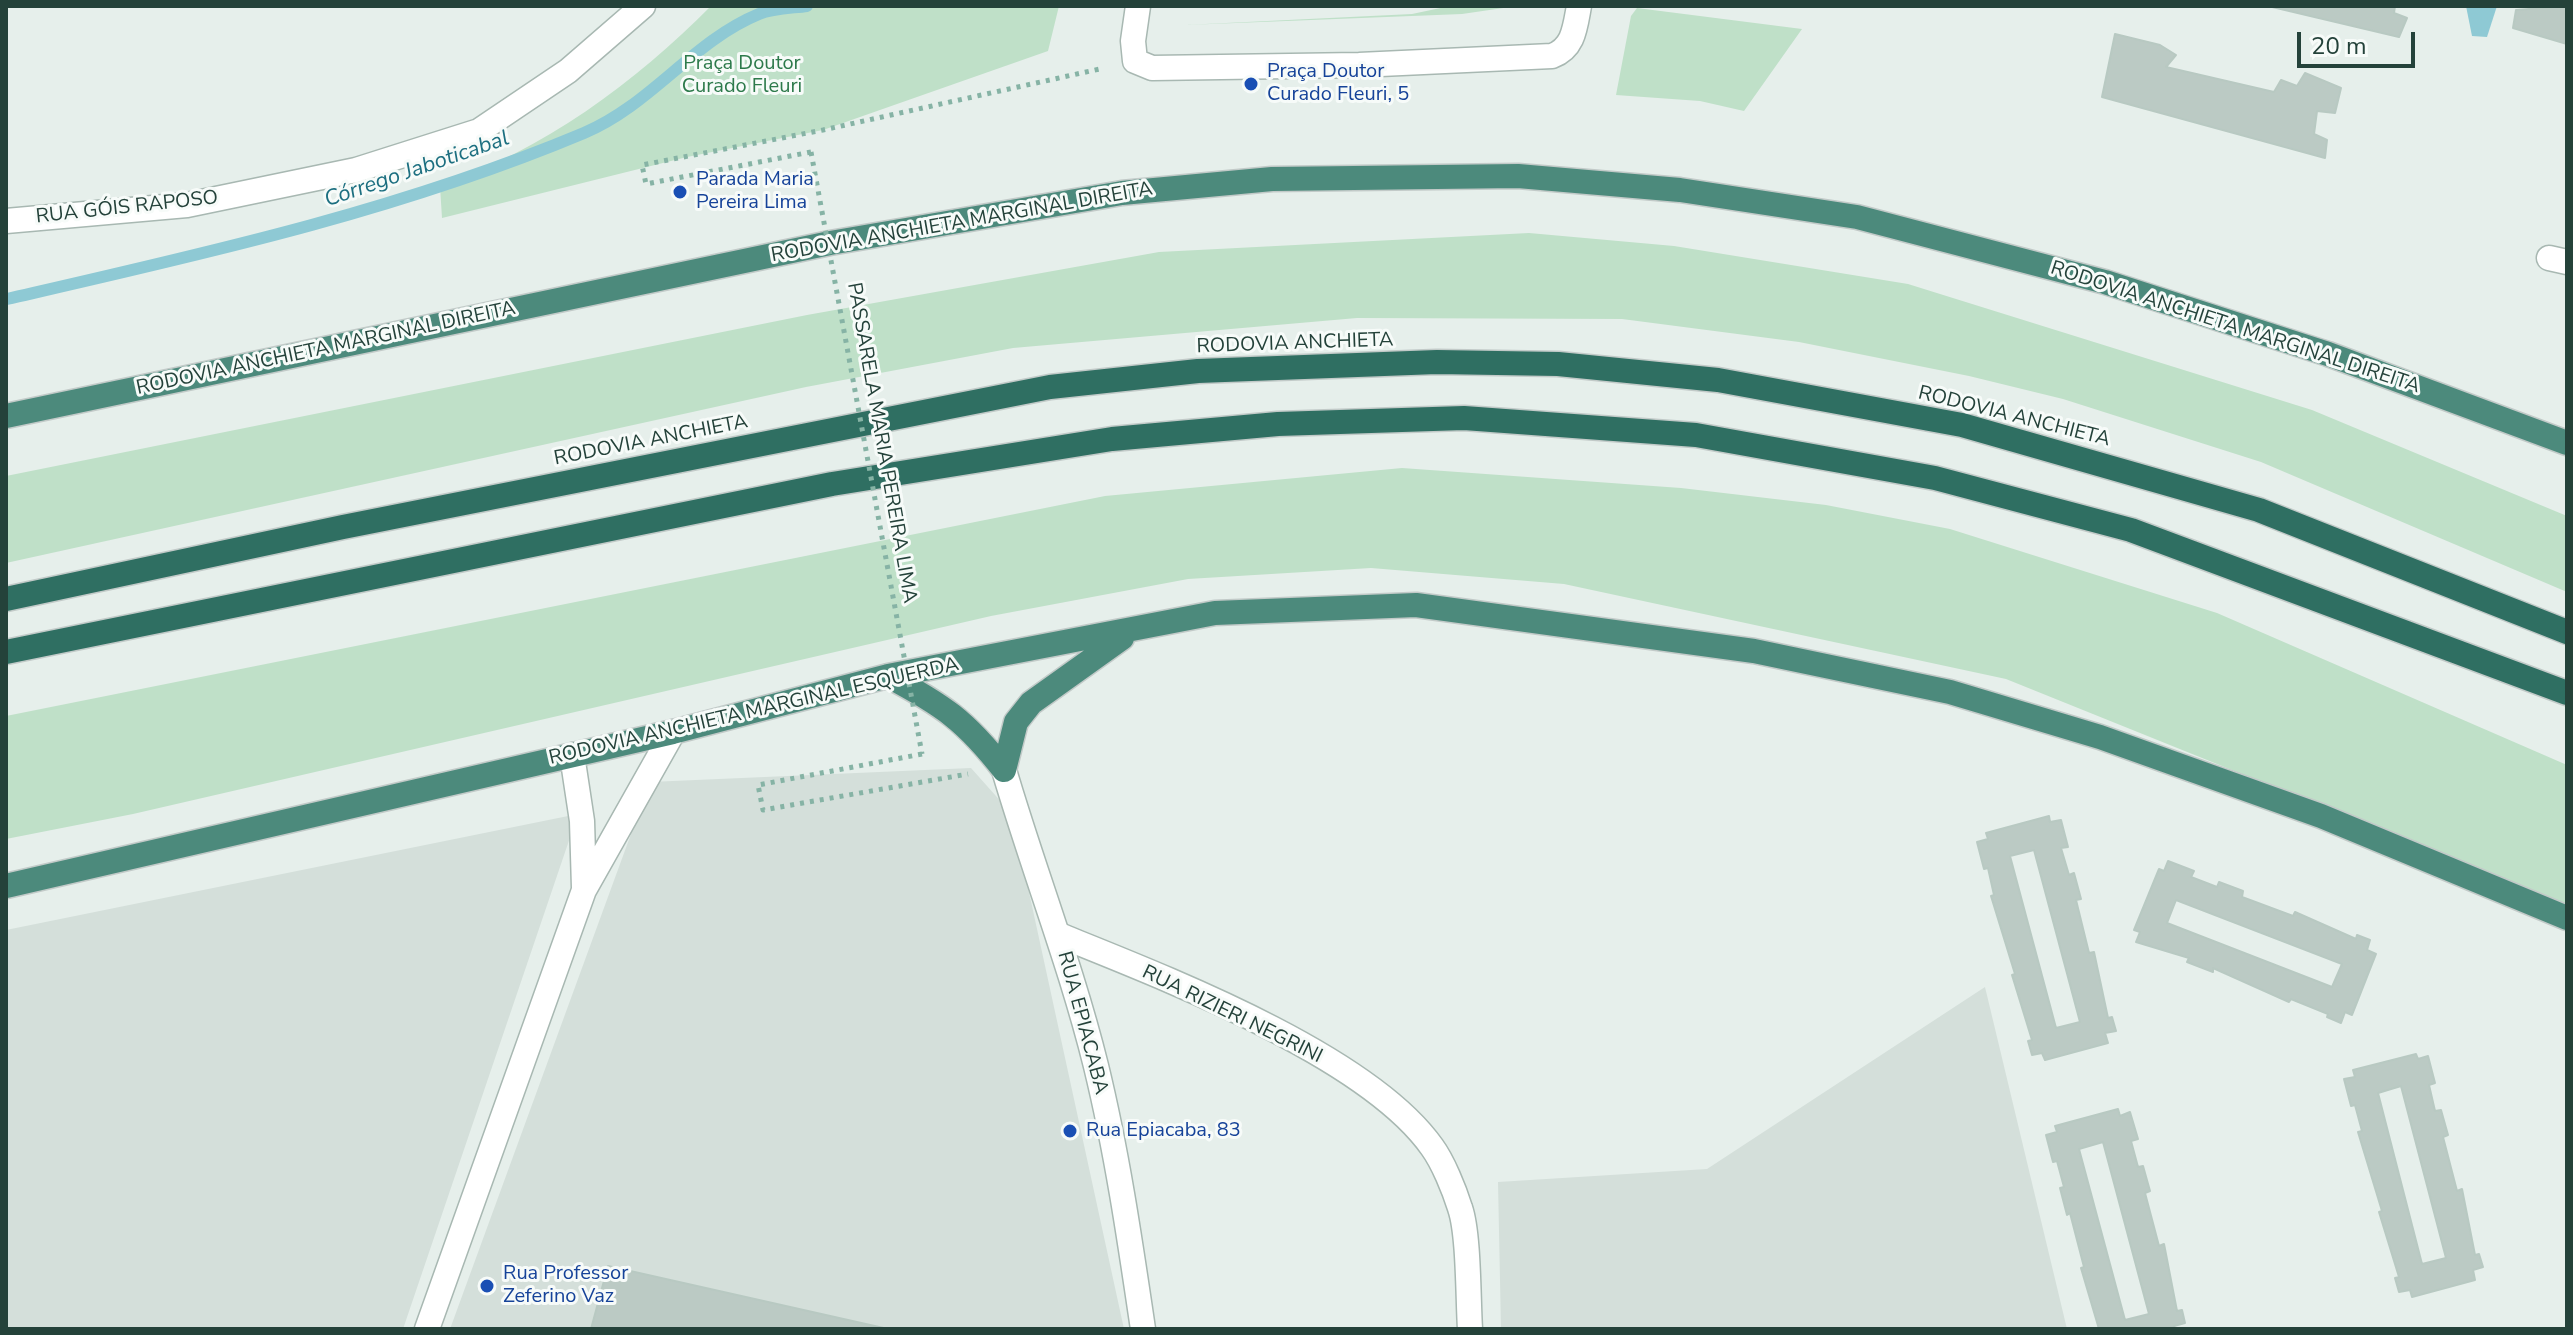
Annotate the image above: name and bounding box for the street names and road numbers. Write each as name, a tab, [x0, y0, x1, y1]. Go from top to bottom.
street label: RODOVIA ANCHIETA MARGINAL DIREITA	[769, 178, 1155, 268]
street label: RUA GÓIS RAPOSO	[35, 186, 219, 230]
street label: RODOVIA ANCHIETA MARGINAL DIREITA	[2047, 257, 2423, 399]
street label: PASSARELA MARIA PEREIRA LIMA	[841, 281, 921, 605]
street label: RODOVIA ANCHIETA MARGINAL DIREITA	[134, 297, 518, 401]
street label: RODOVIA ANCHIETA	[1196, 329, 1394, 359]
street label: RODOVIA ANCHIETA	[1916, 382, 2112, 452]
street label: RODOVIA ANCHIETA	[552, 410, 750, 472]
street label: RODOVIA ANCHIETA MARGINAL ESQUERDA	[547, 653, 961, 771]
street label: RUA EPIACABA	[1051, 949, 1113, 1097]
street label: RUA RIZIERI NEGRINI	[1138, 961, 1326, 1069]

